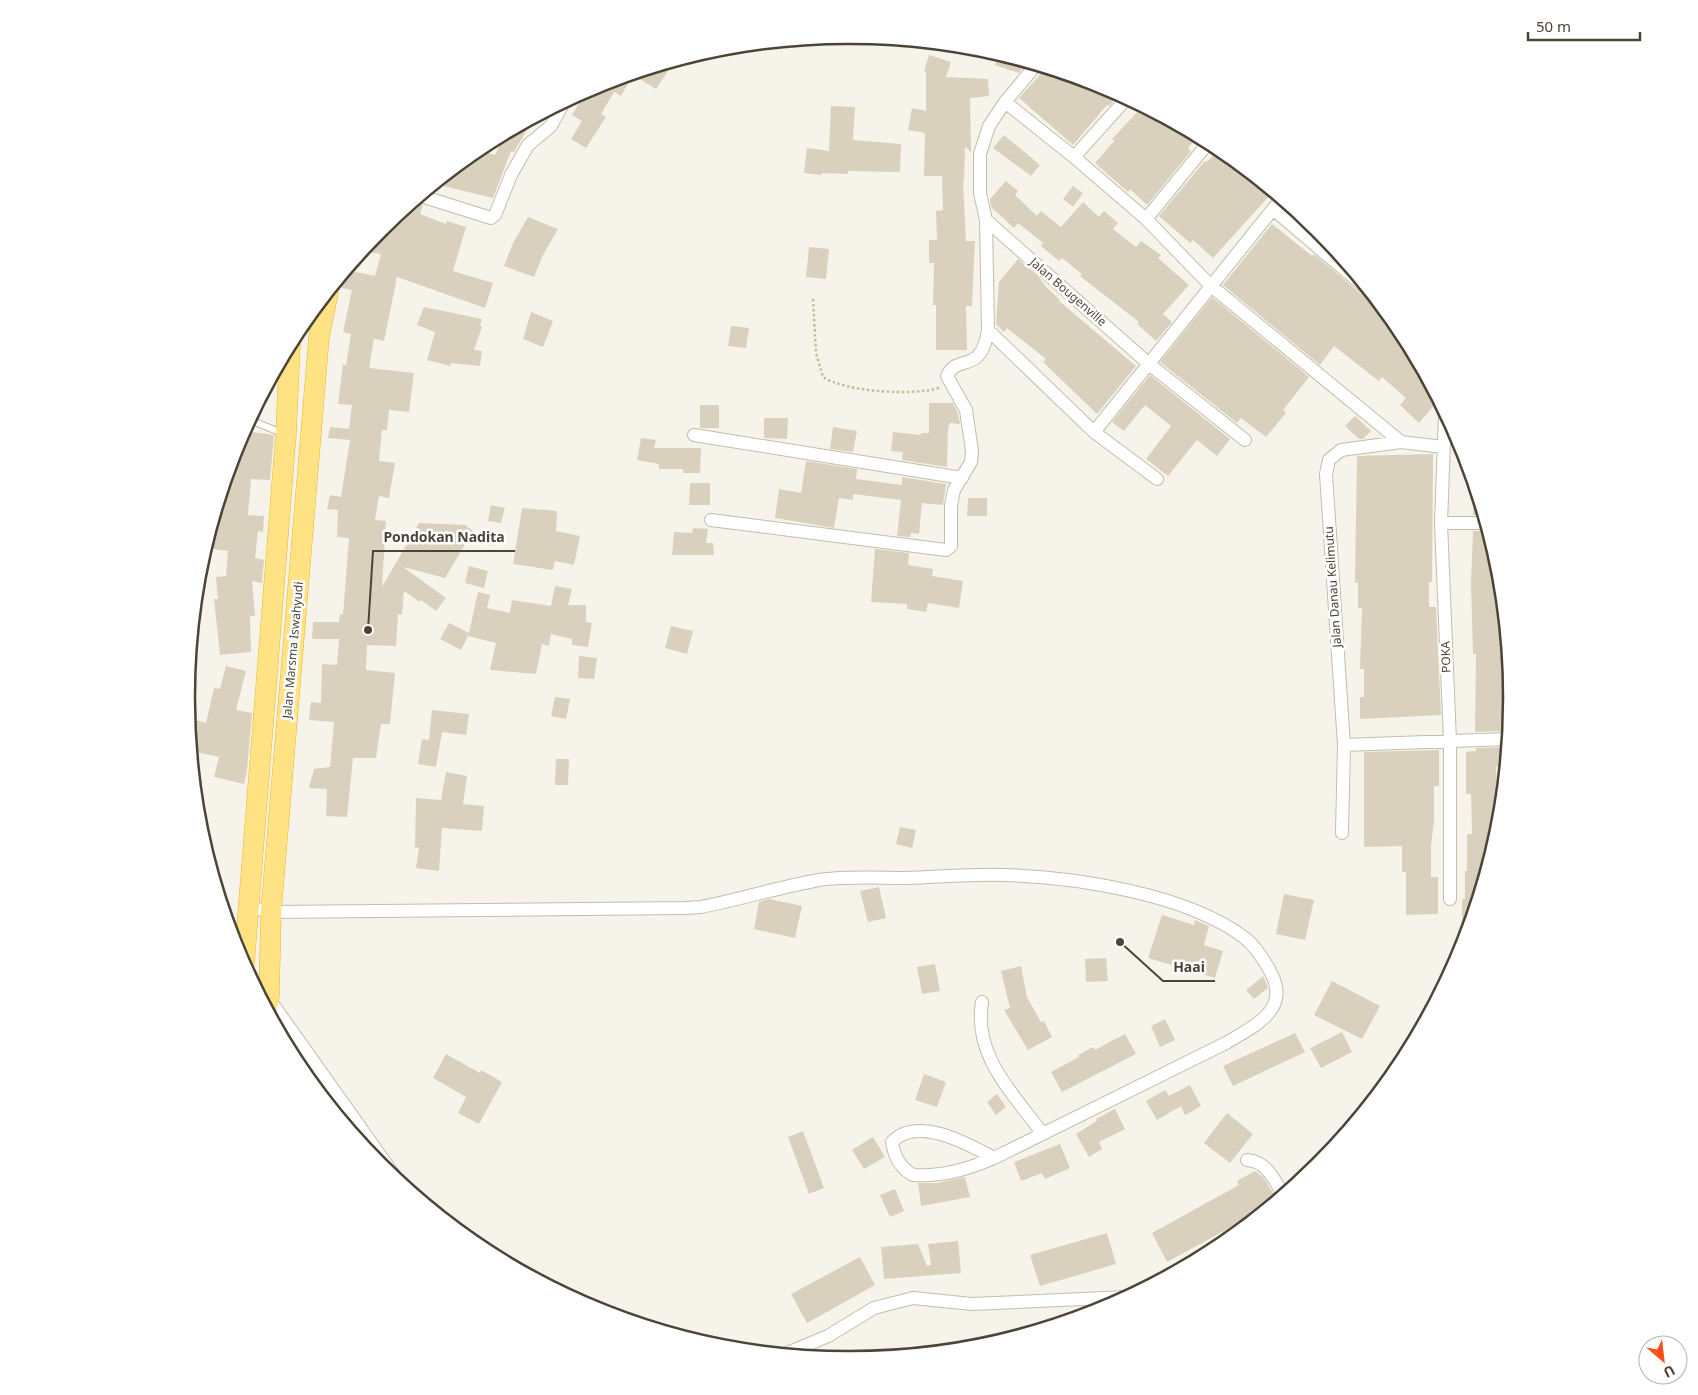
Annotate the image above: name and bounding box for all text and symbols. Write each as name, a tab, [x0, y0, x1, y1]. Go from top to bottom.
scale bar	[1528, 10, 1640, 42]
text: 50 m	[1536, 16, 1571, 36]
street label: Jalan Bougenville	[1026, 253, 1111, 330]
callout: Pondokan Nadita	[373, 522, 515, 551]
street label: Jalan Danau Kelimutu	[1320, 526, 1345, 649]
text: Pondokan Nadita	[383, 527, 505, 546]
street label: Jalan Marsma Iswahyudi	[278, 581, 307, 720]
street label: POKA	[1436, 641, 1455, 673]
callout: Haai	[1163, 952, 1215, 981]
text: Haai	[1173, 957, 1205, 976]
north arrow	[1638, 1335, 1688, 1385]
text: U	[1660, 1361, 1678, 1383]

